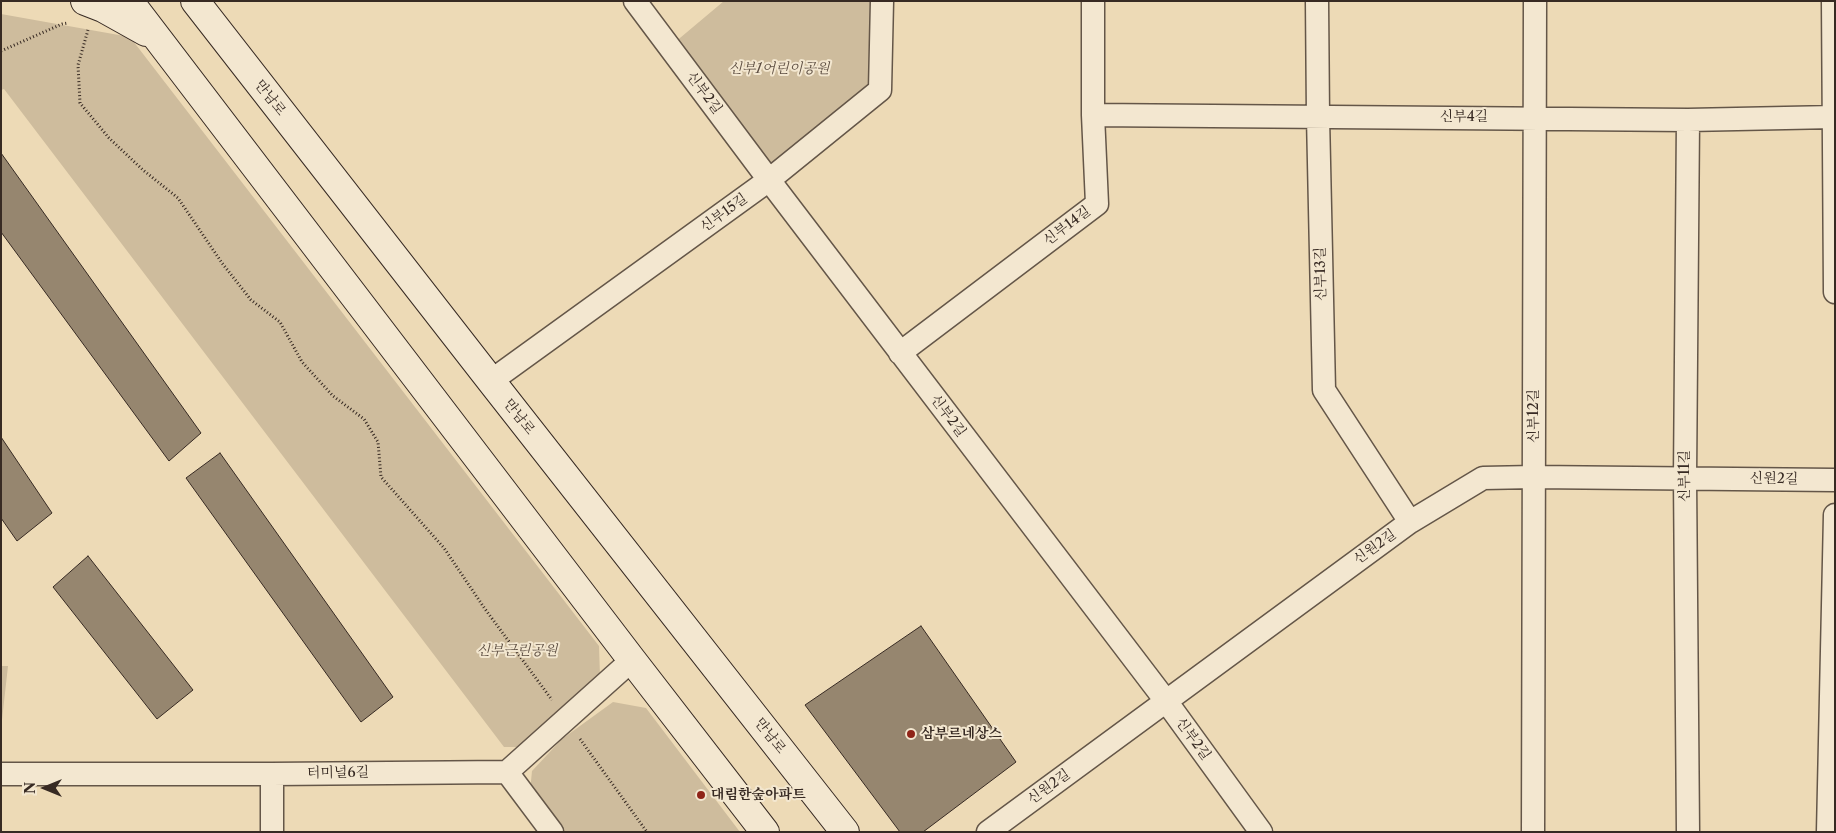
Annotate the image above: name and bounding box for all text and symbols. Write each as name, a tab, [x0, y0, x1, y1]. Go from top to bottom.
park label: 신부1어린이공원	[729, 61, 829, 77]
street label: 신부2길	[683, 69, 725, 117]
street label: 만남로	[251, 77, 289, 119]
street label: 신부4길	[1440, 109, 1488, 125]
street label: 신부15길	[697, 190, 751, 236]
street label: 신부14길	[1040, 203, 1094, 249]
street label: 신부13길	[1312, 247, 1330, 301]
street label: 신부12길	[1526, 389, 1542, 443]
street label: 신부2길	[927, 392, 969, 440]
street label: 만남로	[500, 396, 538, 438]
street label: 신부11길	[1677, 450, 1693, 502]
street label: 신원2길	[1750, 470, 1798, 488]
street label: 신원2길	[1350, 526, 1400, 568]
park label: 신부근린공원	[476, 643, 558, 659]
street label: 신부2길	[1172, 714, 1214, 764]
street label: 만남로	[751, 715, 789, 757]
place label: 삼부르네상스	[921, 726, 1002, 742]
marker: 삼부르네상스	[905, 728, 917, 740]
north arrow	[20, 763, 70, 813]
street label: 터미널6길	[307, 764, 369, 782]
street label: 신원2길	[1024, 766, 1074, 808]
text: N	[21, 782, 39, 794]
place label: 대림한숲아파트	[711, 787, 806, 803]
marker: 대림한숲아파트	[695, 789, 707, 801]

